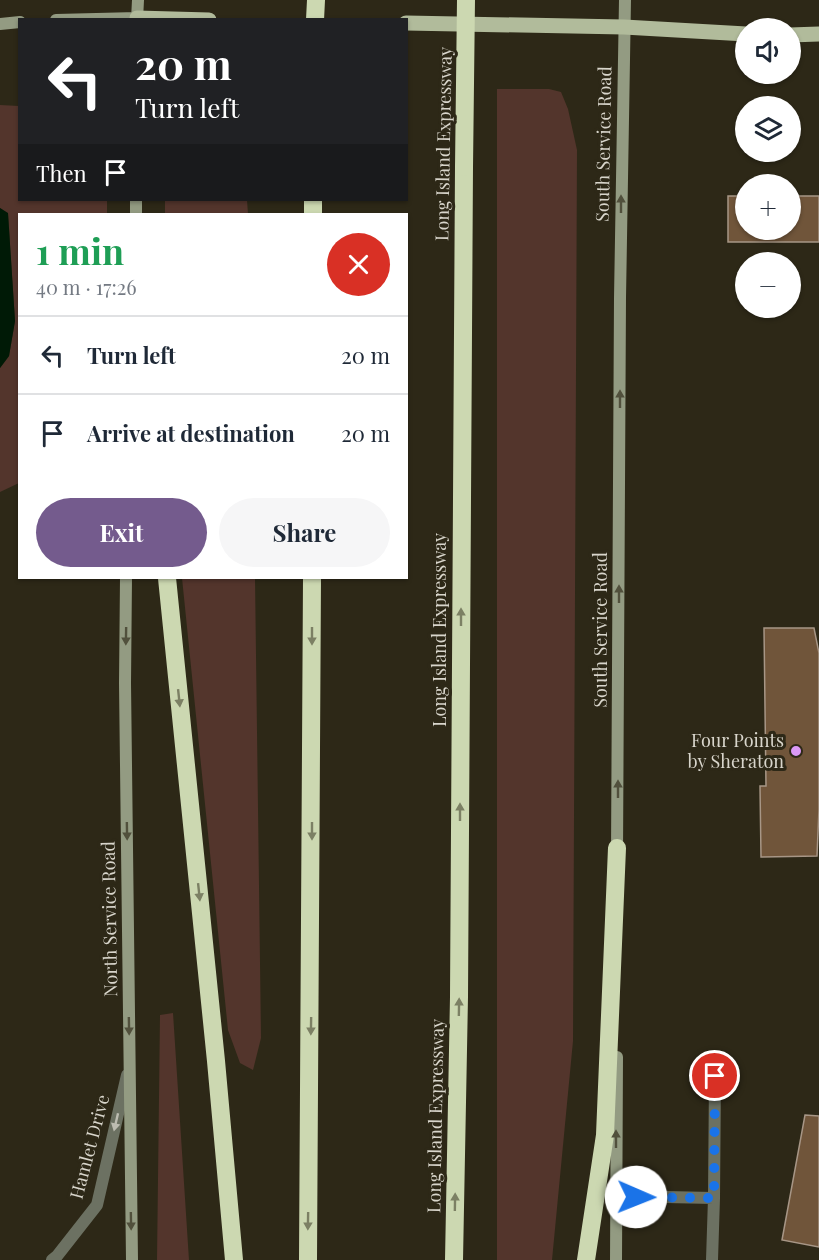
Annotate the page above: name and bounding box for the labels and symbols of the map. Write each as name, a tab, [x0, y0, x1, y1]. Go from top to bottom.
street label: Long Island Expressway	[429, 47, 457, 241]
street label: South Service Road	[590, 65, 616, 222]
one-way arrow	[616, 195, 626, 214]
one-way arrow	[615, 390, 625, 409]
street label: Long Island Expressway	[427, 533, 451, 727]
street label: South Service Road	[588, 552, 612, 708]
one-way arrow	[614, 585, 624, 604]
one-way arrow	[456, 607, 466, 626]
one-way arrow	[121, 626, 130, 645]
one-way arrow	[307, 626, 317, 645]
one-way arrow	[174, 689, 184, 708]
place label: Four Points by Sheraton	[688, 728, 784, 773]
marker: Four Points by Sheraton	[789, 744, 803, 758]
one-way arrow	[613, 780, 623, 799]
one-way arrow	[455, 802, 465, 821]
one-way arrow	[122, 821, 132, 840]
one-way arrow	[307, 821, 317, 840]
street label: North Service Road	[96, 840, 122, 997]
one-way arrow	[194, 883, 204, 902]
one-way arrow	[454, 997, 464, 1016]
one-way arrow	[124, 1016, 134, 1035]
one-way arrow	[306, 1016, 316, 1035]
street label: Long Island Expressway	[421, 1019, 449, 1213]
pin	[689, 1050, 740, 1101]
street label: Hamlet Drive	[64, 1092, 114, 1202]
one-way arrow	[111, 1113, 121, 1132]
one-way arrow	[611, 1129, 621, 1148]
position arrow	[604, 1165, 668, 1229]
one-way arrow	[450, 1192, 460, 1211]
one-way arrow	[126, 1211, 136, 1230]
one-way arrow	[304, 1211, 313, 1230]

